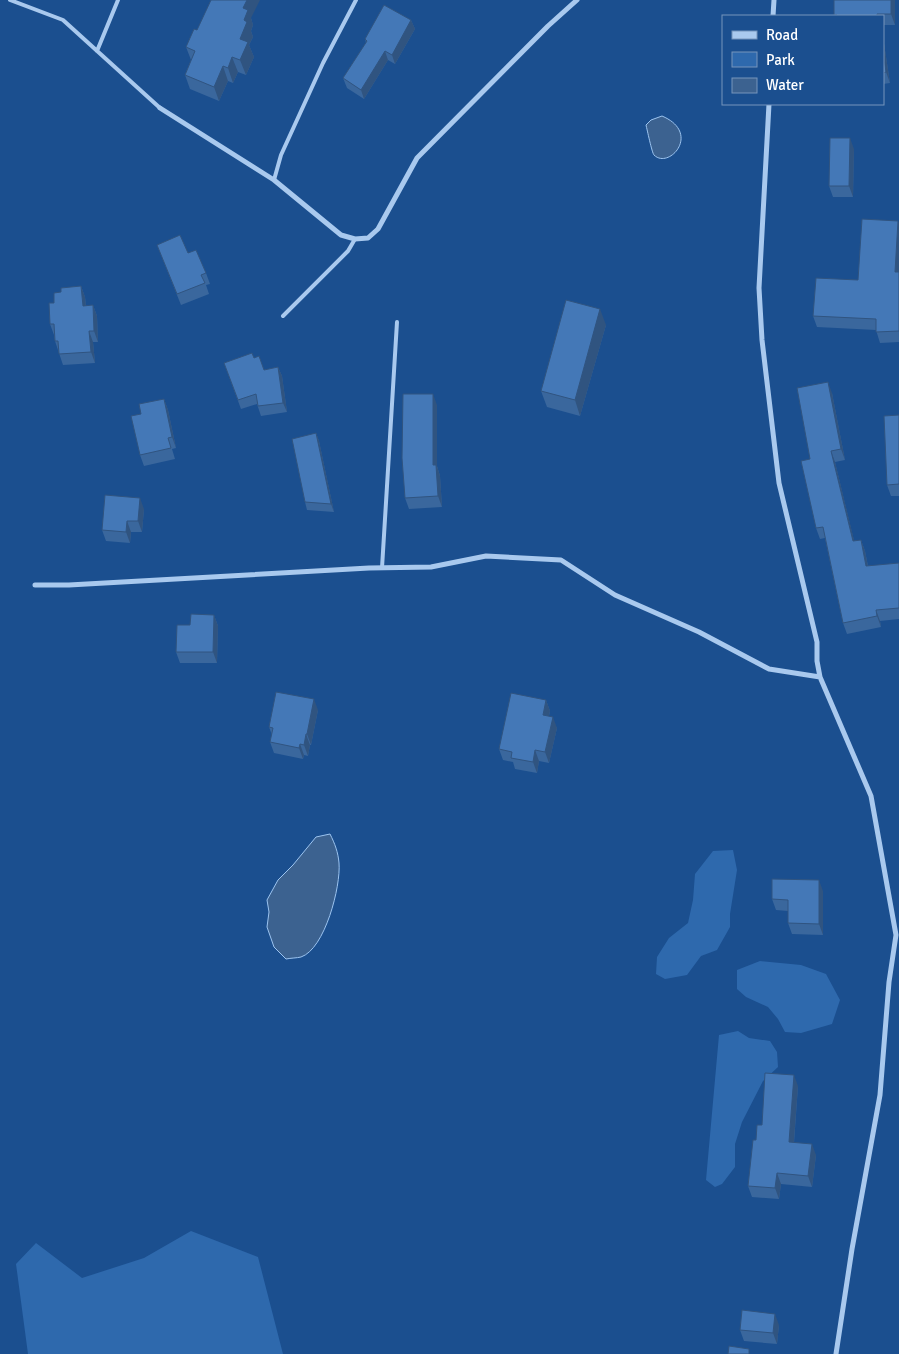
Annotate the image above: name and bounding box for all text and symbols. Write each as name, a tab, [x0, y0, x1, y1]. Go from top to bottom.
legend	[722, 15, 884, 105]
text: Road	[766, 26, 798, 44]
text: Park	[766, 51, 795, 69]
text: Water	[766, 76, 804, 94]

